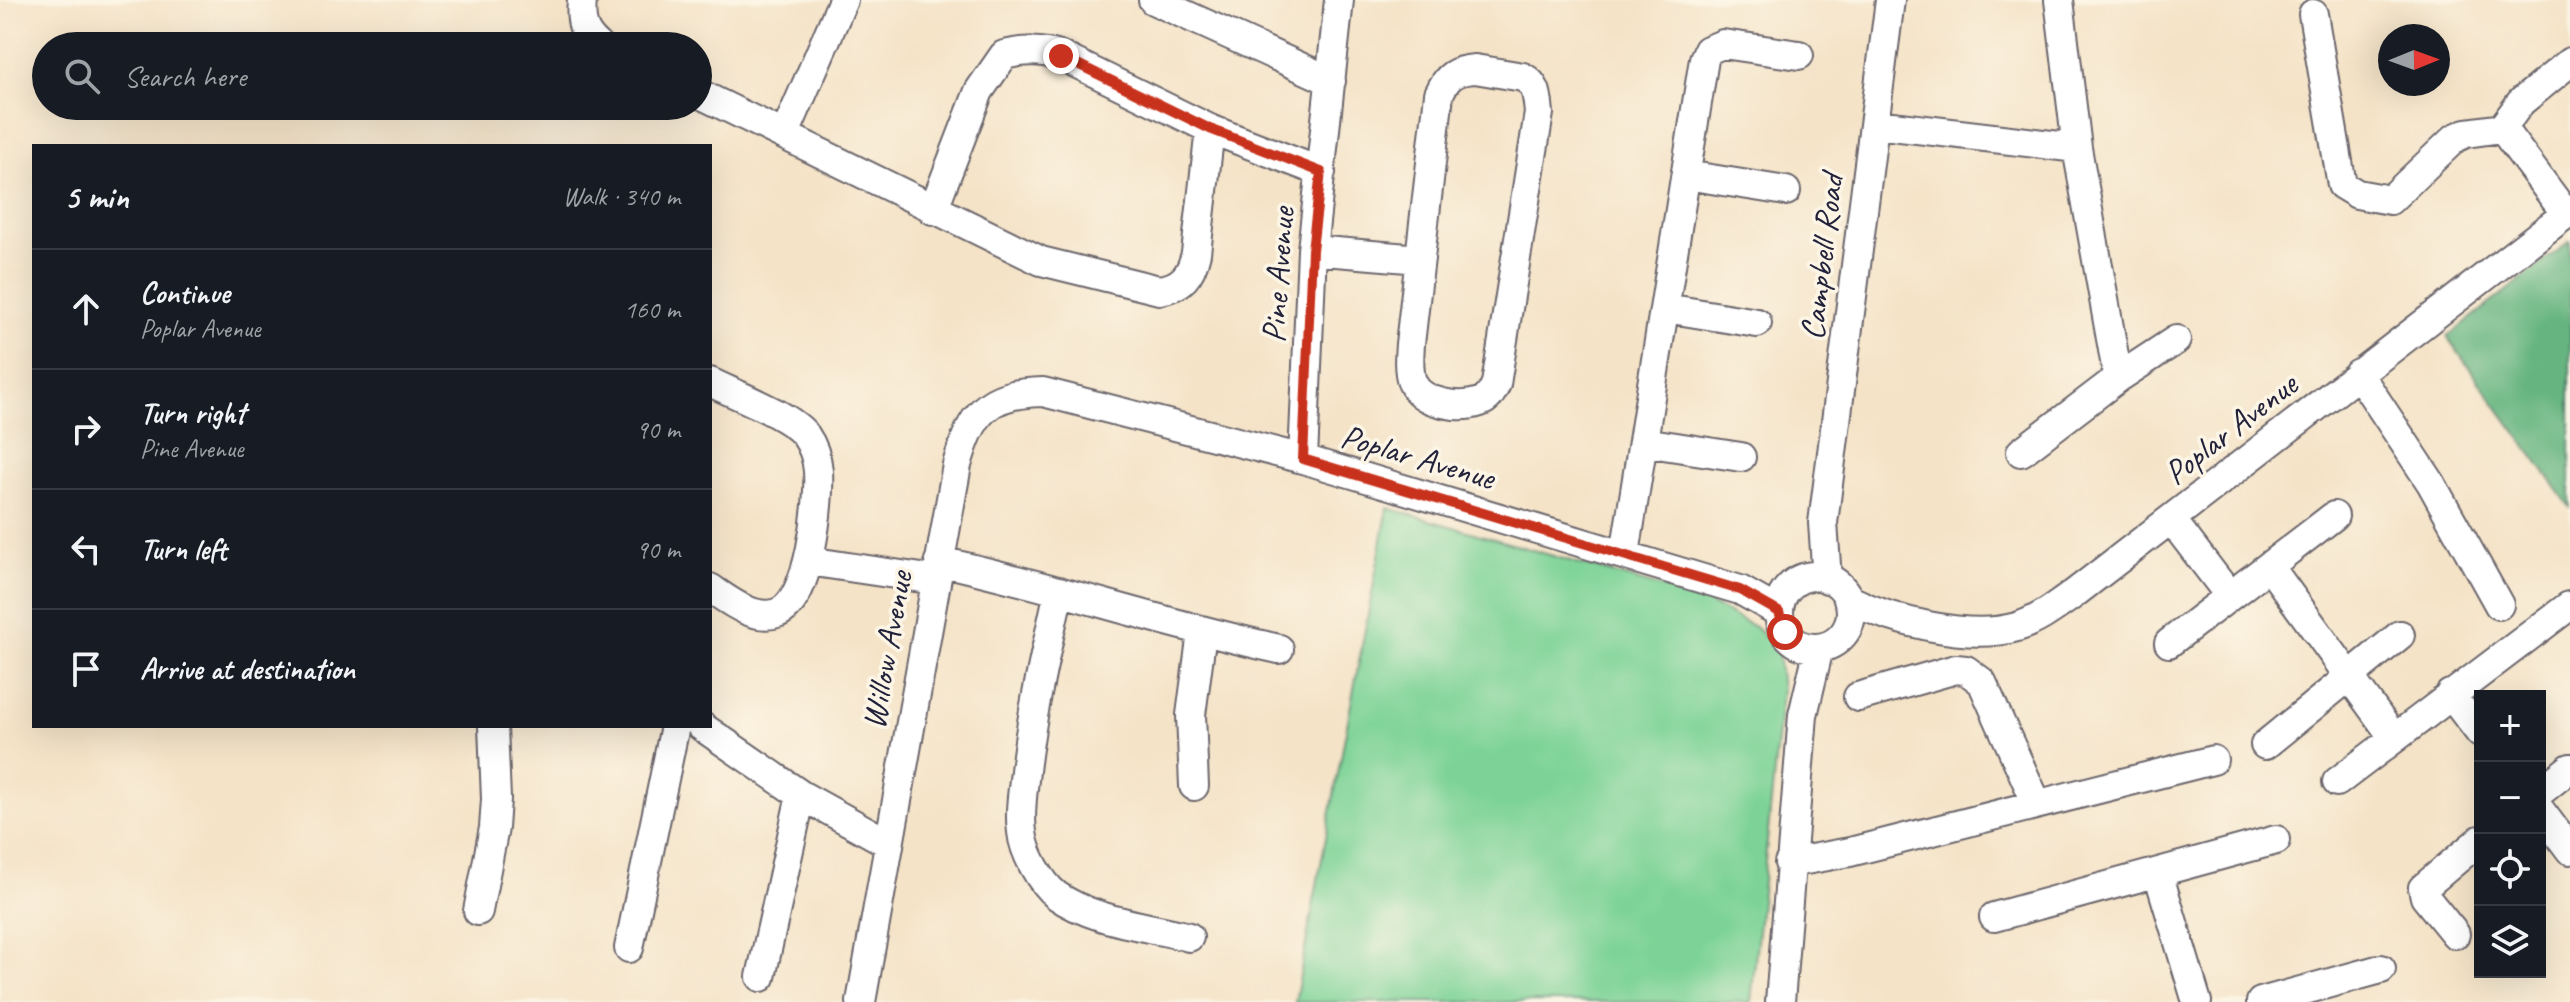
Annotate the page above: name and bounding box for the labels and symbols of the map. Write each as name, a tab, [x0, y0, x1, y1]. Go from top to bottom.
north arrow	[2378, 24, 2450, 96]
route end	[1043, 38, 1079, 74]
street label: Campbell Road	[1790, 167, 1854, 342]
street label: Pine Avenue	[1251, 204, 1304, 344]
street label: Poplar Avenue	[2155, 362, 2307, 494]
street label: Poplar Avenue	[1336, 414, 1501, 499]
street label: Willow Avenue	[851, 566, 922, 732]
route start	[1767, 614, 1803, 650]

